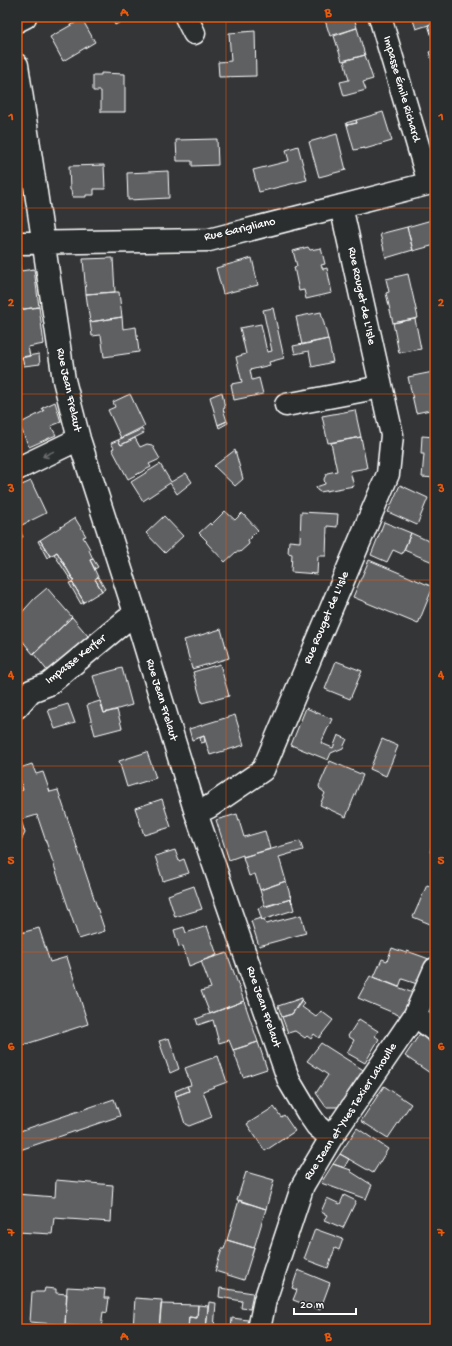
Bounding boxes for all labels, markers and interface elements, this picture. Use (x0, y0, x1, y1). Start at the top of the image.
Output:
text: A (119, 6, 129, 21)
text: B (324, 6, 333, 21)
street label: Impasse Émile Richard (379, 34, 423, 144)
text: 1 (7, 110, 14, 125)
text: 1 (437, 110, 444, 125)
street label: Rue Garigliano (203, 215, 277, 245)
street label: Rue Rouget de L'Isle (344, 246, 378, 347)
text: 2 (8, 296, 15, 311)
text: 2 (438, 296, 445, 311)
street label: Rue Jean Frelaut (52, 347, 84, 434)
one-way arrow (42, 451, 54, 458)
text: 3 (7, 482, 15, 497)
text: 3 (437, 482, 445, 497)
street label: Rue Rouget de L'Isle (301, 569, 353, 667)
street label: Impasse Kerfer (43, 631, 110, 688)
street label: Rue Jean Frelaut (142, 657, 180, 744)
text: 4 (7, 668, 15, 683)
text: 4 (437, 668, 445, 683)
text: 5 (8, 854, 15, 869)
text: 5 (438, 854, 445, 869)
street label: Rue Jean Frelaut (243, 964, 284, 1051)
text: 6 (8, 1040, 15, 1055)
street label: Rue Jean et Yves Texier Lahoulle (301, 1040, 401, 1183)
text: 6 (438, 1040, 445, 1055)
text: 7 (7, 1226, 16, 1241)
text: 7 (437, 1226, 446, 1241)
scale bar (294, 1290, 356, 1316)
text: 20 m (300, 1299, 325, 1313)
text: A (119, 1330, 129, 1345)
text: B (324, 1330, 333, 1345)

